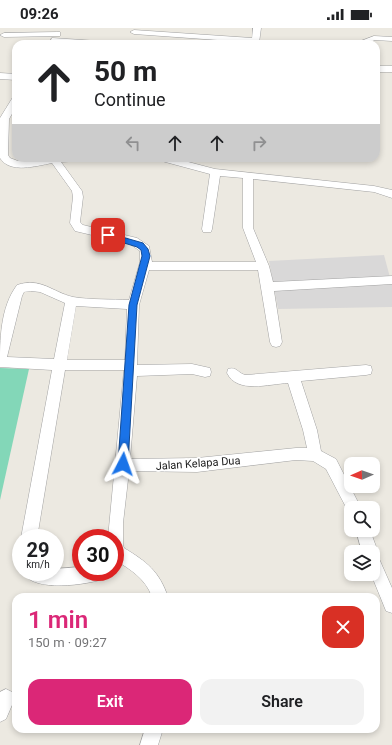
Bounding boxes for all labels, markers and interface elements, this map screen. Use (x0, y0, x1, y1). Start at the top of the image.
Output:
text: 09:26 (20, 5, 59, 23)
text: 50 m (94, 55, 157, 88)
icon: ahead (28, 56, 80, 108)
text: Continue (94, 89, 166, 110)
icon: left (122, 132, 144, 154)
icon: ahead (164, 132, 186, 154)
icon: ahead (206, 132, 228, 154)
icon: right (248, 132, 270, 154)
pin (91, 218, 125, 252)
icon: arrive (97, 224, 119, 246)
position arrow (102, 443, 144, 485)
street label: Jalan Kelapa Dua (155, 454, 241, 473)
north arrow (344, 457, 380, 493)
map controls (344, 457, 380, 581)
button: search (344, 501, 380, 537)
speed limit sign: 30 (72, 529, 124, 581)
text: 29 (27, 538, 49, 562)
button: layers (344, 545, 380, 581)
text: km/h (26, 559, 50, 570)
text: 1 min (28, 606, 88, 634)
button: close (322, 606, 364, 648)
text: 150 m · 09:27 (28, 635, 107, 650)
button: Exit (28, 679, 192, 725)
button: Share (200, 679, 364, 725)

